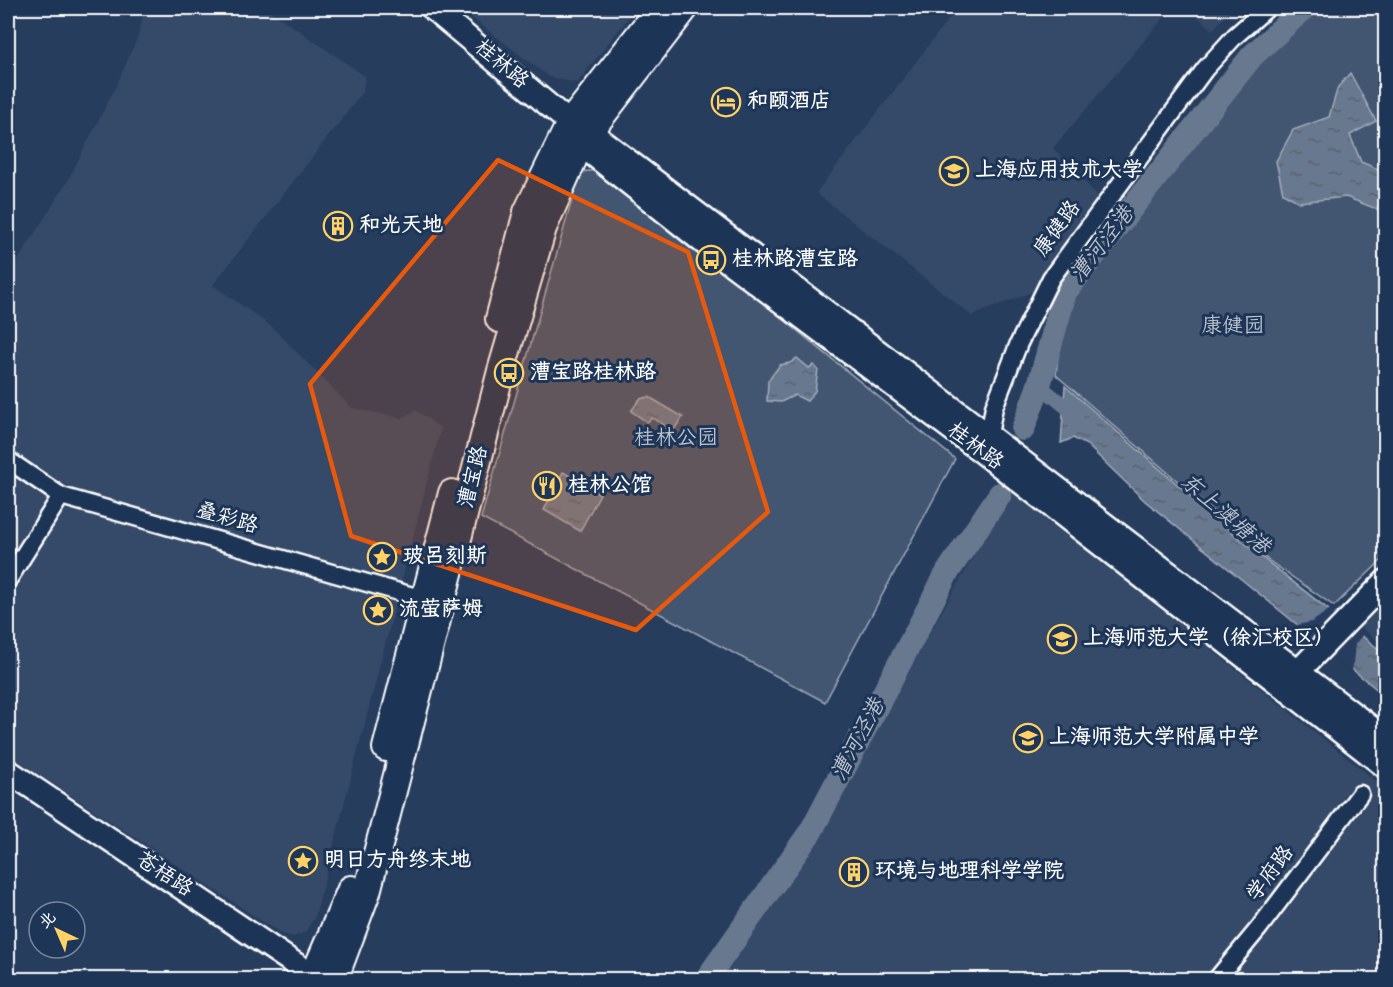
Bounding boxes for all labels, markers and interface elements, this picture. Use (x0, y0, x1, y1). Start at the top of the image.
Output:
street label: 桂林路 (467, 33, 535, 97)
hotel icon: 和颐酒店 (710, 86, 742, 118)
place label: 和颐酒店 (747, 87, 831, 117)
school or university icon: 上海应用技术大学 (938, 155, 970, 187)
place label: 上海应用技术大学 (975, 156, 1143, 186)
street label: 康健路 (1027, 195, 1089, 263)
water label: 漕河泾港 (1063, 199, 1144, 290)
building icon: 和光天地 (322, 210, 354, 242)
place label: 和光天地 (359, 211, 443, 241)
bus stop icon: 桂林路漕宝路 (695, 244, 727, 276)
place label: 桂林路漕宝路 (732, 245, 858, 275)
park label: 康健园 (1202, 312, 1265, 342)
bus stop icon: 漕宝路桂林路 (493, 357, 525, 389)
place label: 漕宝路桂林路 (530, 358, 656, 388)
street label: 桂林路 (941, 416, 1009, 478)
park label: 桂林公园 (634, 424, 718, 454)
street label: 漕宝路 (452, 443, 496, 511)
water label: 东上澳塘港 (1172, 467, 1278, 564)
restaurant icon: 桂林公馆 (531, 470, 563, 502)
place label: 桂林公馆 (568, 471, 652, 501)
street label: 叠彩路 (193, 496, 261, 542)
place icon: 玻吕刻斯 (366, 541, 398, 573)
place label: 玻吕刻斯 (403, 542, 487, 572)
place icon: 流萤萨姆 (362, 594, 394, 626)
place label: 流萤萨姆 (399, 595, 483, 625)
school or university icon: 上海师范大学（徐汇校区） (1046, 623, 1078, 655)
place label: 上海师范大学（徐汇校区） (1083, 624, 1335, 654)
water label: 漕河泾港 (824, 692, 895, 786)
school or university icon: 上海师范大学附属中学 (1012, 722, 1044, 754)
place label: 上海师范大学附属中学 (1049, 723, 1259, 753)
street label: 学府路 (1240, 840, 1302, 908)
street label: 苍梧路 (129, 845, 199, 905)
place icon: 明日方舟终末地 (287, 845, 319, 877)
place label: 明日方舟终末地 (324, 846, 471, 876)
building icon: 环境与地理科学学院 (838, 856, 870, 888)
place label: 环境与地理科学学院 (875, 857, 1064, 887)
north arrow (27, 900, 87, 960)
text: 北 (34, 906, 62, 935)

